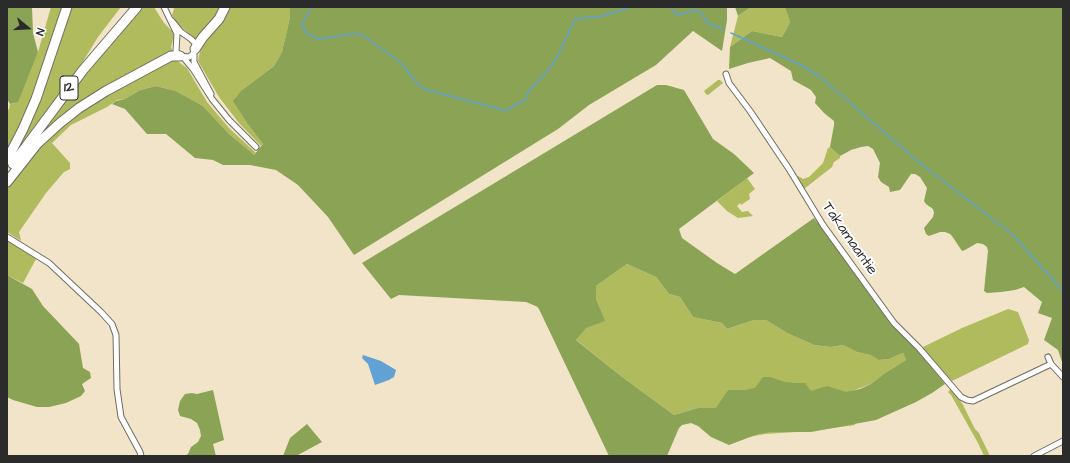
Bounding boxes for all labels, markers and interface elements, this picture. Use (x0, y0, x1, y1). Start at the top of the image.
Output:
north arrow (8, 8, 48, 48)
text: N (32, 26, 48, 37)
road number: 12 (60, 76, 78, 100)
street label: Takamaantie (817, 199, 881, 279)

